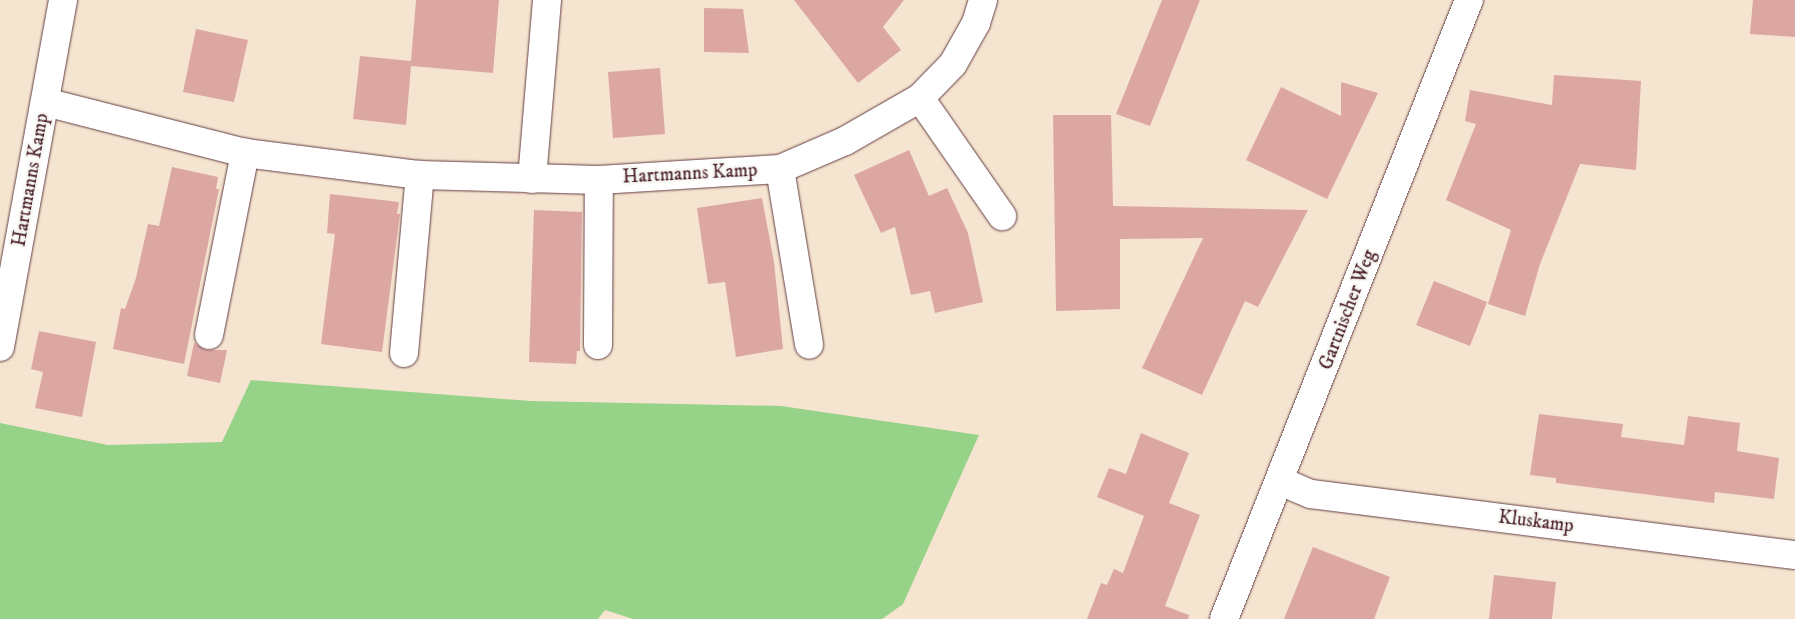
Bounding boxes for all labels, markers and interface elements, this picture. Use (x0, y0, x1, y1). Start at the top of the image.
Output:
street label: Hartmanns Kamp (8, 112, 54, 248)
street label: Hartmanns Kamp (622, 159, 758, 189)
street label: Gartnischer Weg (1315, 247, 1381, 373)
street label: Kluskamp (1497, 506, 1575, 538)

